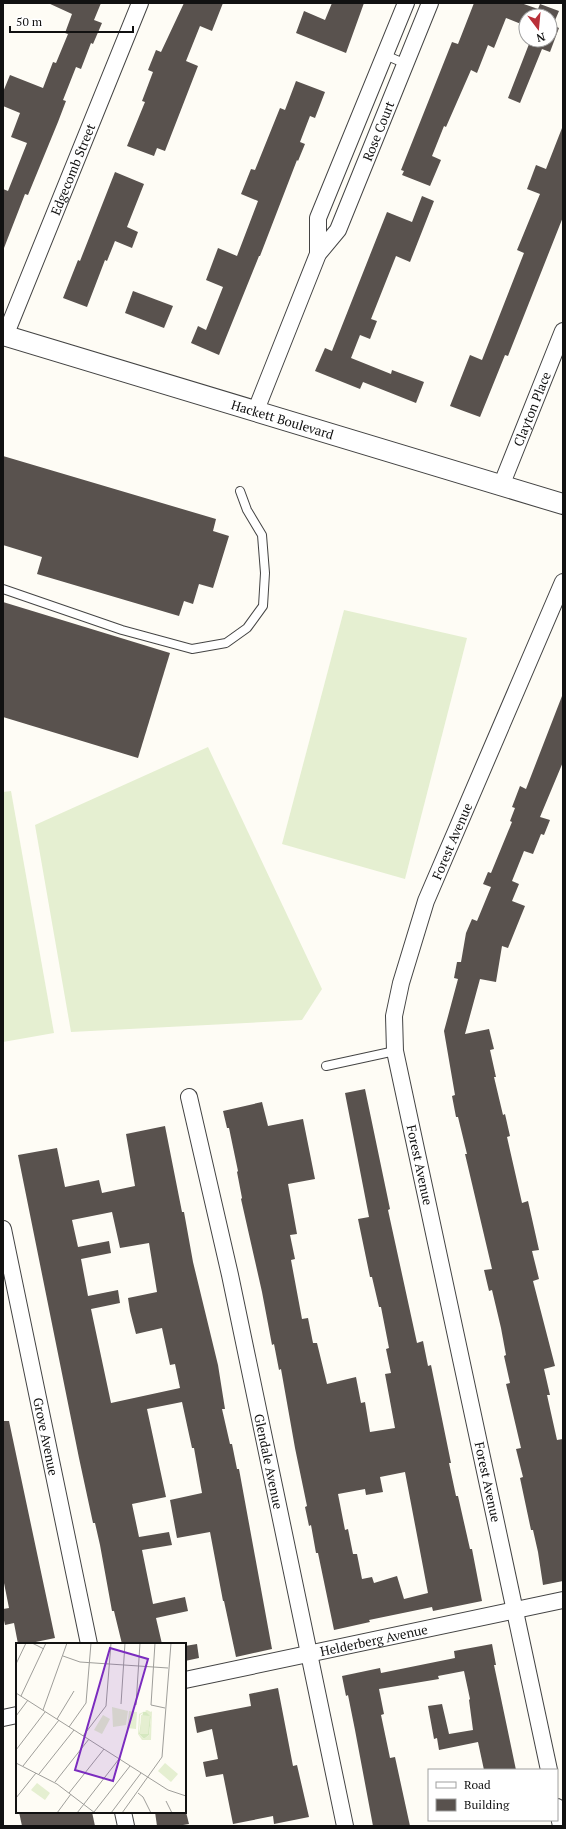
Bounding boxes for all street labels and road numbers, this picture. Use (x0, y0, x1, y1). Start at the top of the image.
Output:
street label: Rose Court (358, 98, 398, 164)
street label: Edgecomb Street (46, 120, 99, 218)
street label: Clayton Place (509, 369, 555, 449)
street label: Hackett Boulevard (229, 395, 336, 443)
street label: Forest Avenue (427, 800, 476, 882)
street label: Forest Avenue (403, 1123, 437, 1207)
street label: Grove Avenue (29, 1396, 63, 1477)
street label: Glendale Avenue (250, 1412, 288, 1511)
street label: Forest Avenue (471, 1440, 505, 1524)
street label: Helderberg Avenue (318, 1620, 429, 1660)

